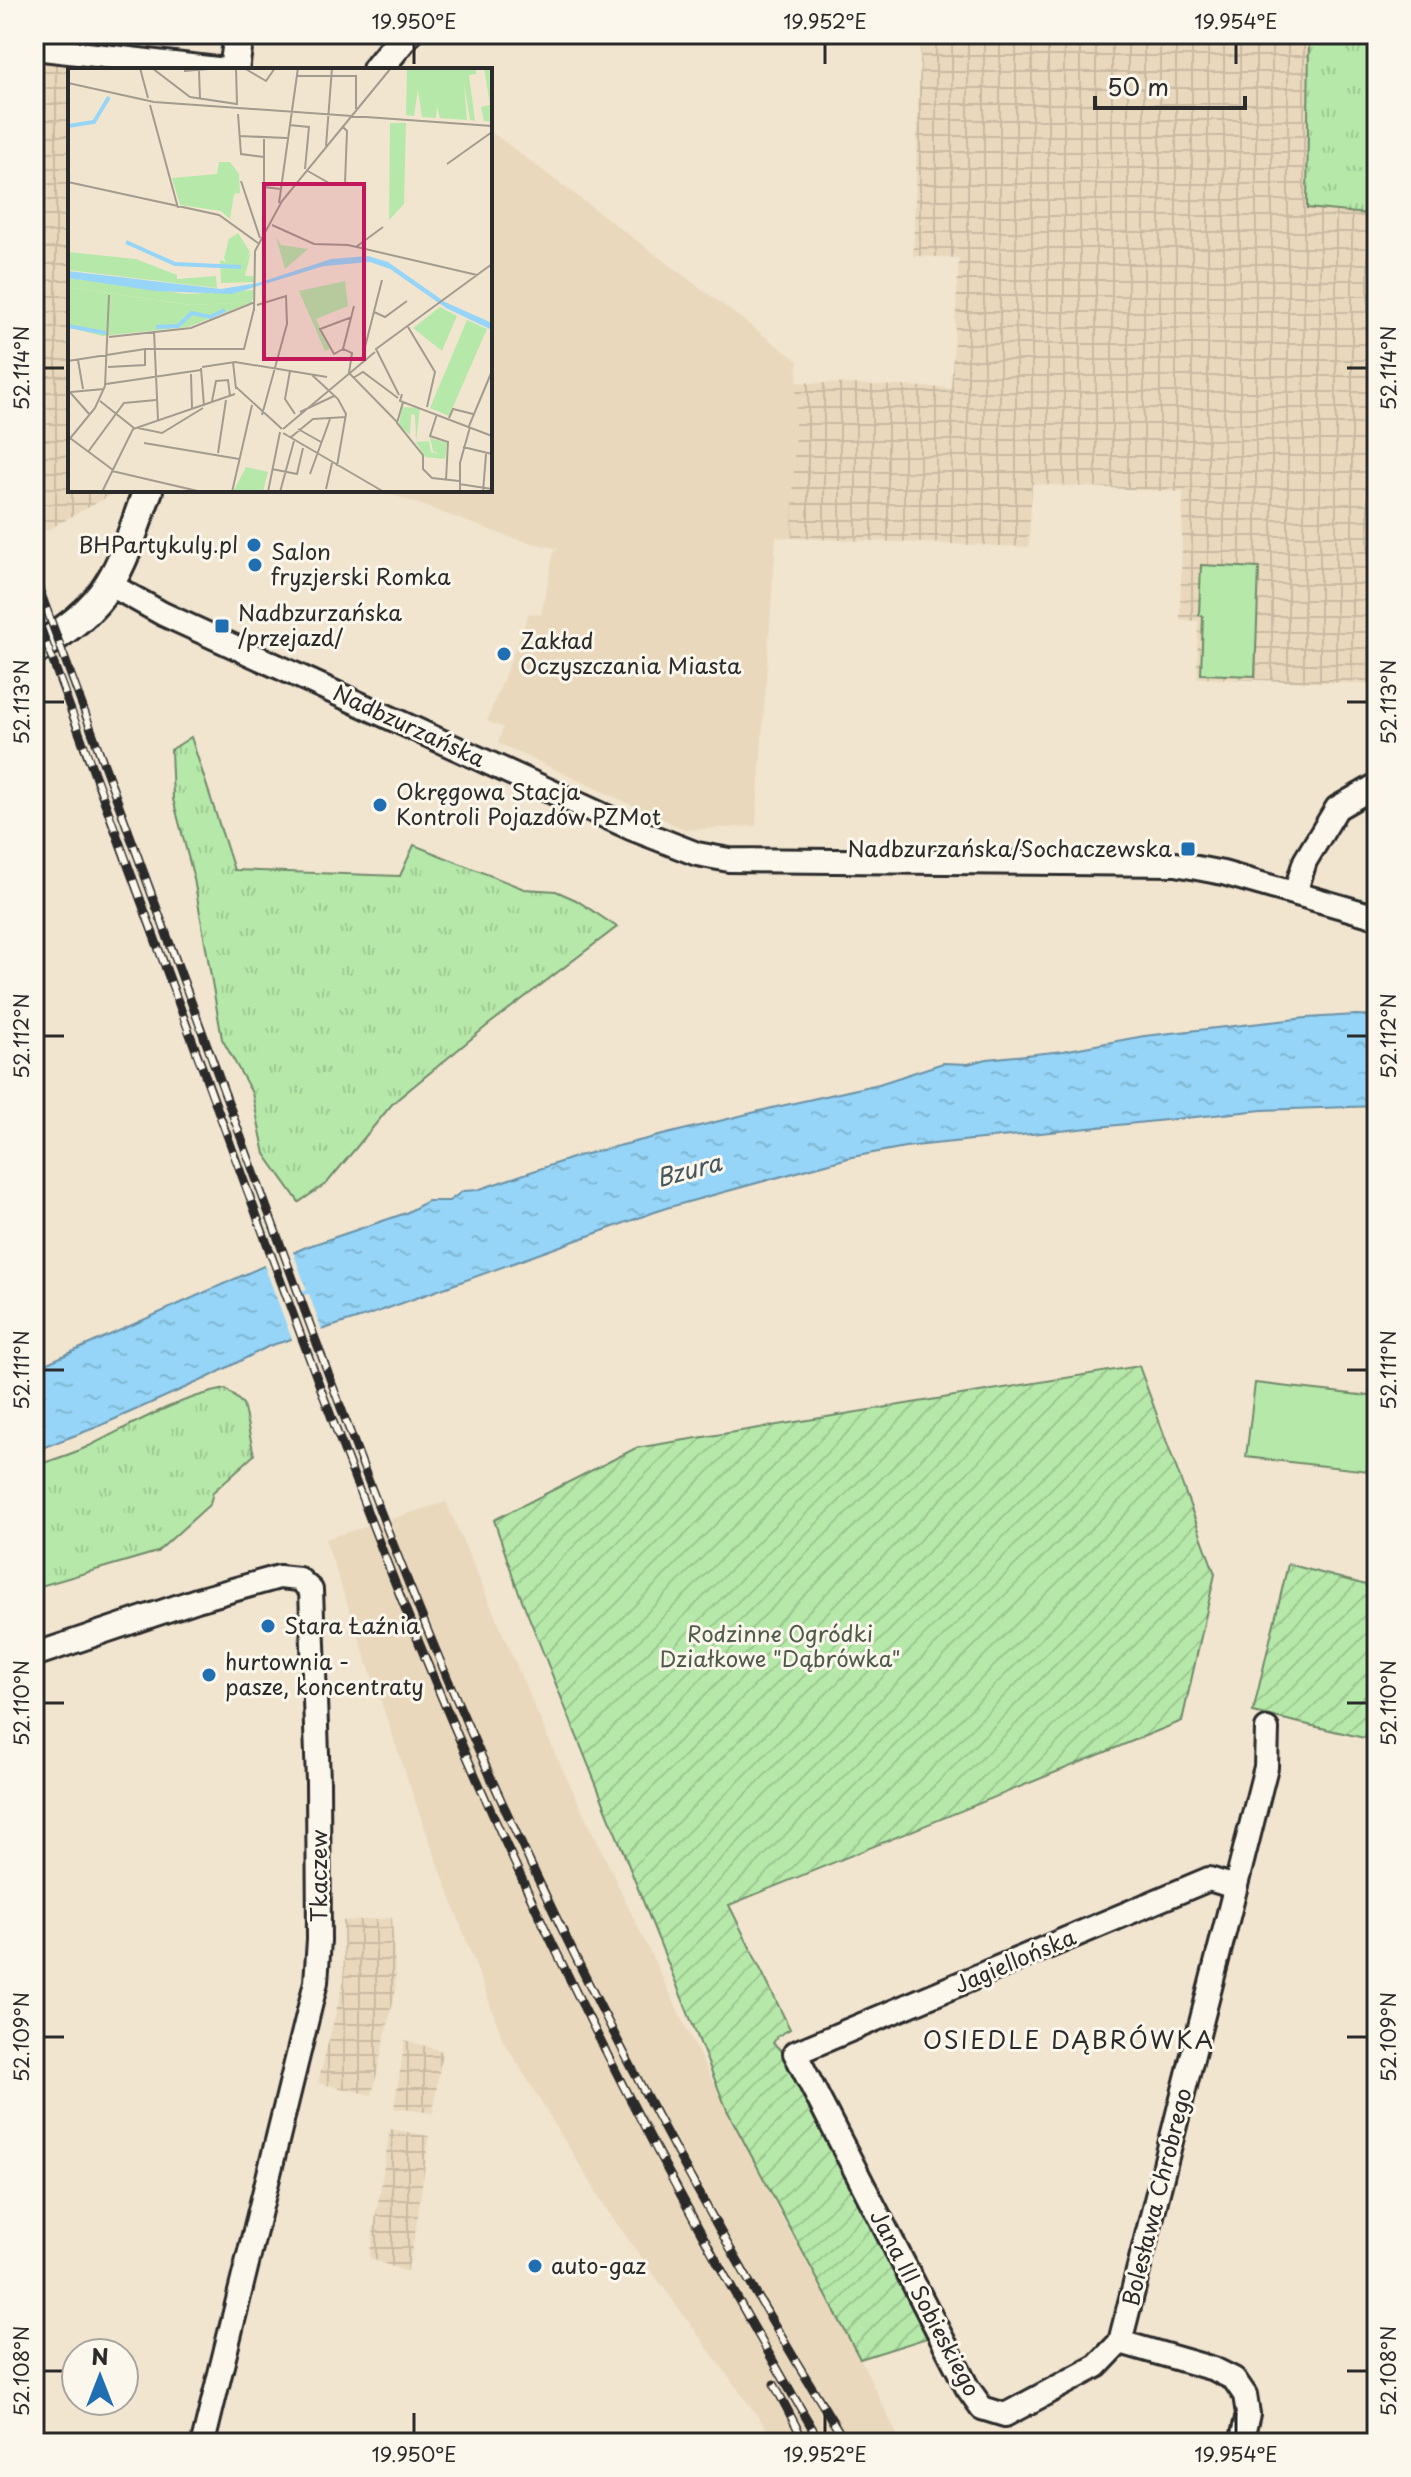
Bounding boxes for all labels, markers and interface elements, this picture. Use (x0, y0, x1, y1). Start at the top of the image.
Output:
text: 19.950°E (372, 6, 456, 36)
text: 19.952°E (783, 6, 867, 36)
text: 19.954°E (1194, 6, 1278, 36)
scale bar (1095, 60, 1245, 110)
inset map (68, 68, 492, 492)
text: 50 m (1107, 68, 1169, 104)
text: 52.114°N (6, 326, 36, 410)
text: 52.114°N (1373, 326, 1403, 410)
place label: BHPartykuly.pl (78, 527, 238, 560)
place label: Salon fryzjerski Romka (271, 534, 451, 592)
marker: BHPartykuly.pl (245, 536, 263, 554)
marker: Salon fryzjerski Romka (246, 556, 264, 574)
place label: Nadbzurzańska /przejazd/ (238, 595, 402, 653)
marker: Nadbzurzańska /przejazd/ (213, 617, 231, 635)
place label: Zakład Oczyszczania Miasta (520, 623, 742, 681)
marker: Zakład Oczyszczania Miasta (495, 645, 513, 663)
text: 52.113°N (6, 659, 36, 745)
text: 52.113°N (1373, 659, 1403, 745)
street label: Nadbzurzańska (328, 675, 491, 774)
place label: Okręgowa Stacja Kontroli Pojazdów PZMot (396, 774, 661, 832)
marker: Okręgowa Stacja Kontroli Pojazdów PZMot (371, 796, 389, 814)
place label: Nadbzurzańska/Sochaczewska (847, 831, 1172, 864)
marker: Nadbzurzańska/Sochaczewska (1179, 840, 1197, 858)
text: 52.112°N (6, 993, 36, 1079)
text: 52.112°N (1373, 993, 1403, 1079)
water label: Bzura (652, 1143, 726, 1195)
text: 52.111°N (6, 1330, 36, 1410)
text: 52.111°N (1373, 1330, 1403, 1410)
place label: Stara Łaźnia (284, 1608, 421, 1641)
park label: Rodzinne Ogródki Działkowe "Dąbrówka" (659, 1616, 901, 1674)
marker: Stara Łaźnia (259, 1617, 277, 1635)
place label: hurtownia - pasze, koncentraty (225, 1644, 424, 1702)
text: 52.110°N (6, 1660, 36, 1746)
text: 52.110°N (1373, 1660, 1403, 1746)
marker: hurtownia - pasze, koncentraty (200, 1666, 218, 1684)
street label: Tkaczew (301, 1830, 334, 1922)
street label: Jagiellońska (949, 1919, 1081, 2000)
text: 52.109°N (6, 1992, 36, 2082)
text: 52.109°N (1373, 1992, 1403, 2082)
district label: OSIEDLE DĄBRÓWKA (923, 2021, 1215, 2057)
street label: Bolesława Chrobrego (1112, 2084, 1199, 2309)
street label: Jana III Sobieskiego (863, 2203, 990, 2402)
place label: auto-gaz (551, 2248, 646, 2281)
marker: auto-gaz (526, 2257, 544, 2275)
text: 52.108°N (6, 2326, 36, 2416)
text: 52.108°N (1373, 2326, 1403, 2416)
north arrow (60, 2337, 140, 2417)
text: N (91, 2339, 109, 2372)
text: 19.950°E (372, 2439, 456, 2469)
text: 19.952°E (783, 2439, 867, 2469)
text: 19.954°E (1194, 2439, 1278, 2469)

